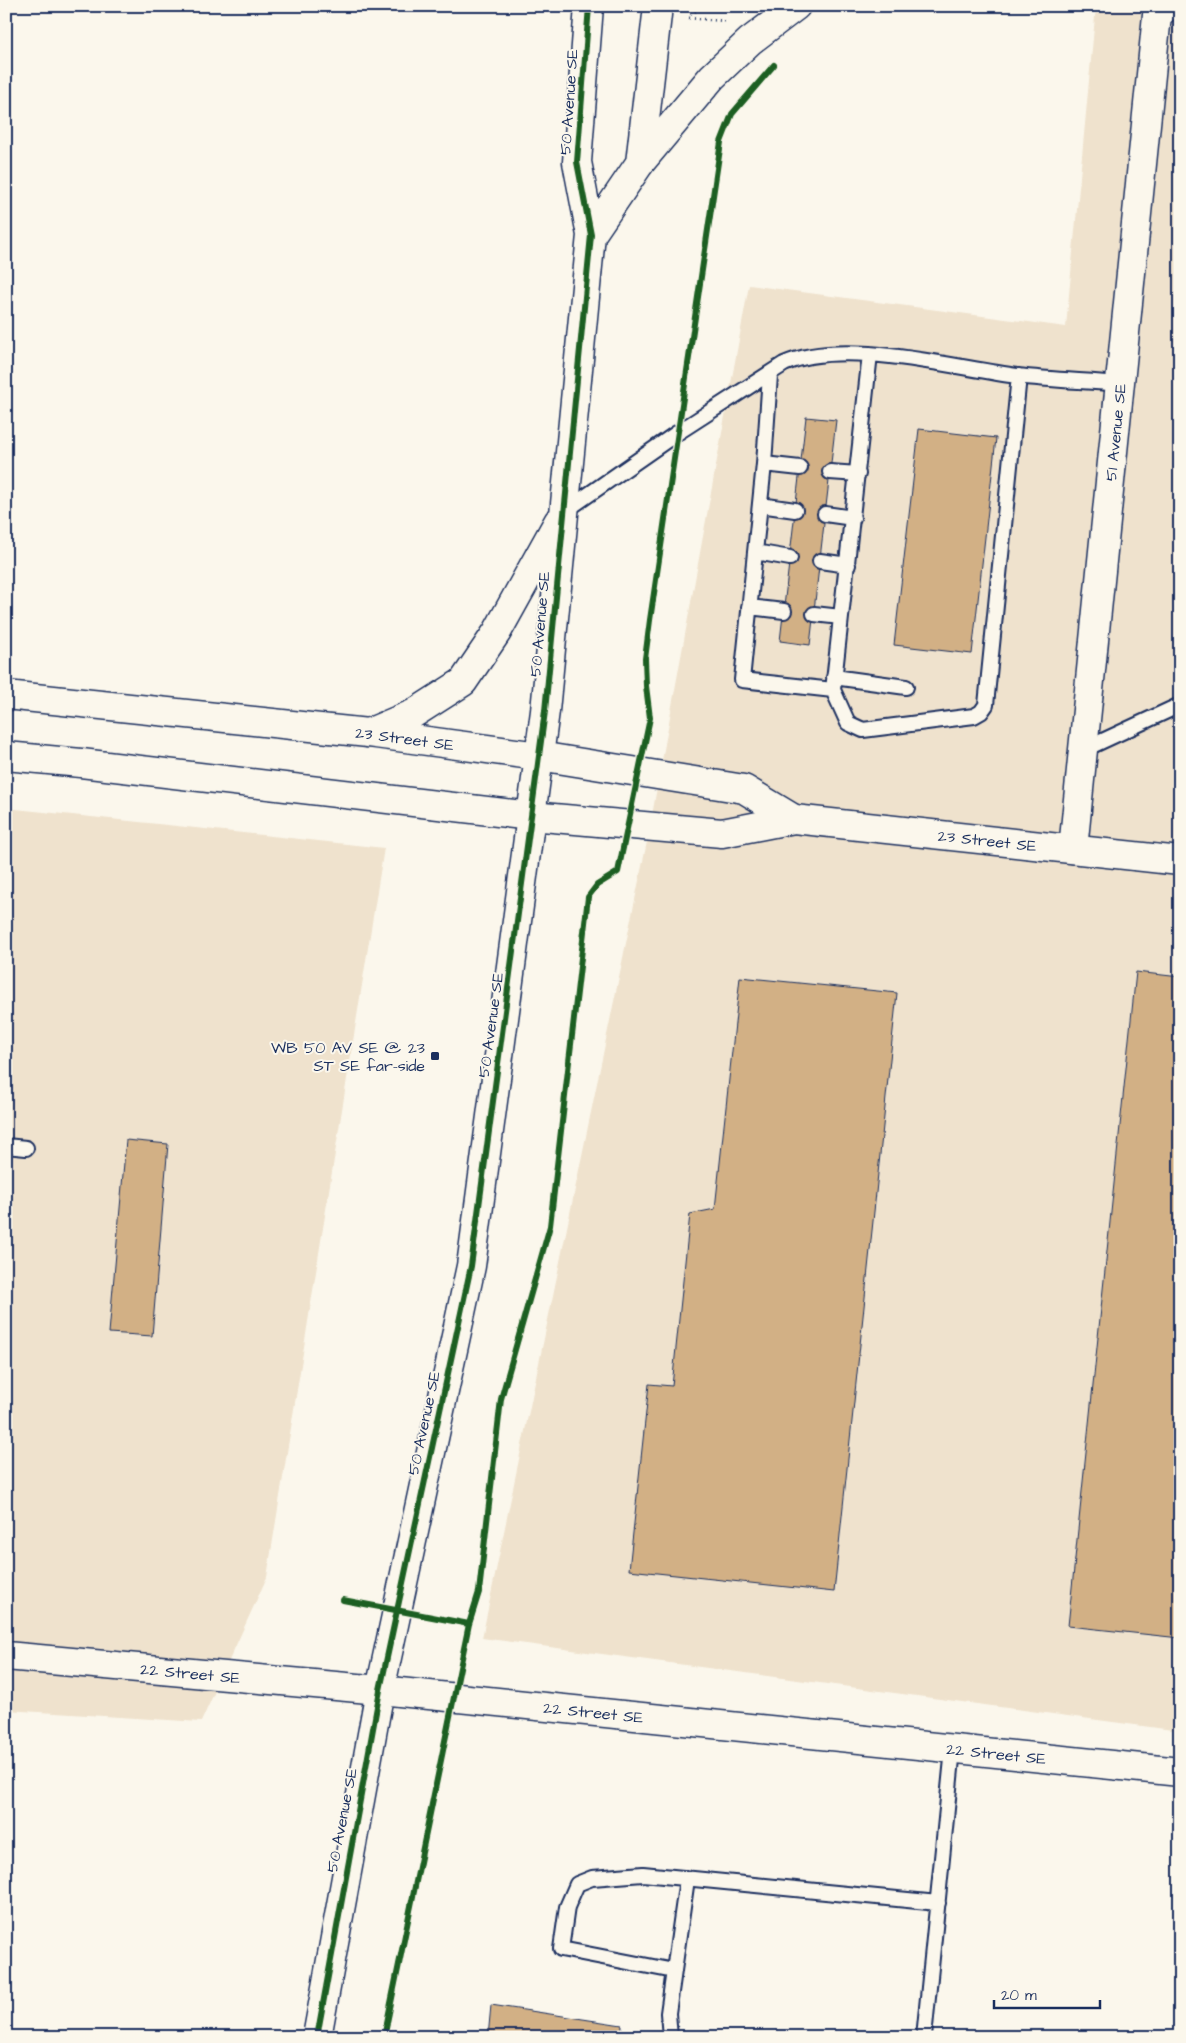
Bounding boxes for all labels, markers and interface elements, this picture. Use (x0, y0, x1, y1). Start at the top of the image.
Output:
street label: 50 Avenue SE (554, 48, 584, 156)
street label: 51 Avenue SE (1100, 382, 1132, 482)
street label: 50 Avenue SE (524, 570, 556, 678)
street label: 23 Street SE (354, 722, 456, 757)
street label: 23 Street SE (937, 825, 1038, 857)
street label: 50 Avenue SE (473, 971, 509, 1079)
place label: WB 50 AV SE @ 23 ST SE far-side (271, 1037, 425, 1077)
marker: WB 50 AV SE @ 23 ST SE far-side (429, 1050, 441, 1062)
street label: 50 Avenue SE (402, 1369, 446, 1477)
street label: 22 Street SE (139, 1658, 242, 1689)
street label: 22 Street SE (542, 1697, 645, 1729)
street label: 22 Street SE (945, 1738, 1048, 1770)
street label: 50 Avenue SE (321, 1766, 363, 1874)
scale bar (994, 1978, 1100, 2010)
text: 20 m (1001, 1985, 1037, 2006)

